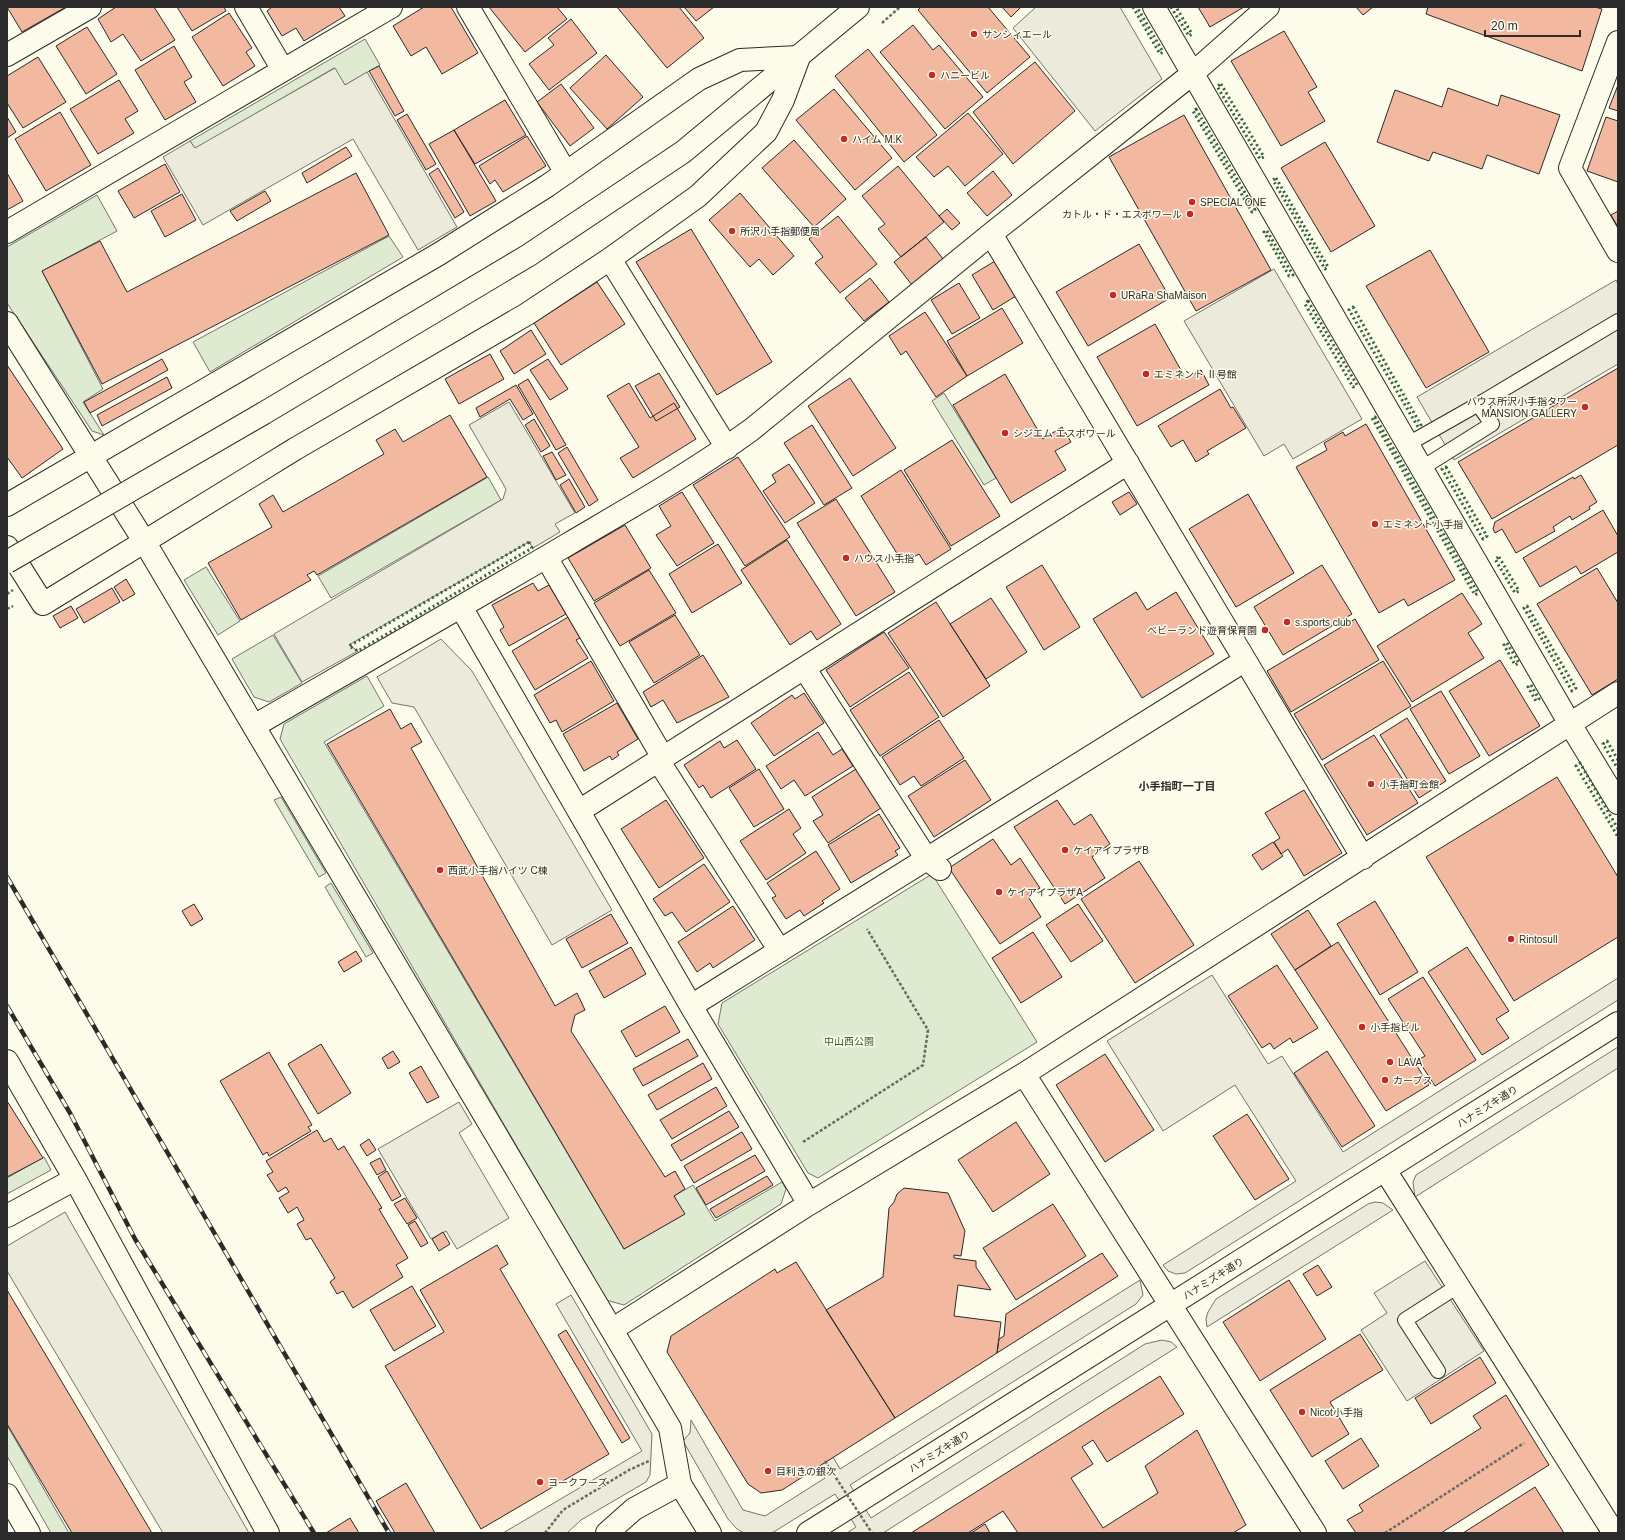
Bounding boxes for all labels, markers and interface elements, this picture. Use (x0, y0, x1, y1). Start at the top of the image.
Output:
scale bar (1485, 12, 1580, 38)
text: 20 m (1491, 19, 1518, 33)
marker: サンシィエール (969, 29, 979, 39)
place label: サンシィエール (982, 29, 1052, 40)
marker: ハニービル (927, 70, 937, 80)
place label: ハニービル (940, 70, 990, 81)
marker: ハイム M.K (839, 134, 849, 144)
place label: ハイム M.K (852, 134, 902, 145)
marker: SPECIAL ONE (1187, 197, 1197, 207)
place label: SPECIAL ONE (1200, 197, 1267, 208)
place label: カトル・ド・エスポワール (1062, 209, 1182, 220)
marker: カトル・ド・エスポワール (1185, 209, 1195, 219)
marker: 所沢小手指郵便局 (727, 226, 737, 236)
place label: 所沢小手指郵便局 (740, 226, 820, 237)
marker: URaRa ShaMaison (1108, 290, 1118, 300)
place label: URaRa ShaMaison (1121, 290, 1207, 301)
marker: エミネント Ⅱ号館 (1141, 369, 1151, 379)
place label: エミネント Ⅱ号館 (1154, 369, 1237, 380)
place label: バウス所沢小手指タワー MANSION GALLERY (1467, 396, 1577, 419)
marker: バウス所沢小手指タワー MANSION GALLERY (1580, 402, 1590, 412)
marker: シジエム エスポワール (1000, 428, 1010, 438)
place label: シジエム エスポワール (1013, 428, 1116, 439)
marker: エミネント小手指 (1370, 519, 1380, 529)
place label: エミネント小手指 (1383, 519, 1463, 530)
marker: ハウス小手指 (841, 553, 851, 563)
place label: ハウス小手指 (854, 553, 914, 564)
marker: s.sports club (1282, 617, 1292, 627)
place label: s.sports club (1295, 617, 1352, 628)
place label: ベビーランド遊育保育園 (1147, 625, 1257, 636)
marker: ベビーランド遊育保育園 (1260, 625, 1270, 635)
marker: 小手指町会館 (1366, 779, 1376, 789)
place label: 小手指町会館 (1379, 779, 1439, 790)
district label: 小手指町一丁目 (1139, 780, 1216, 792)
marker: ケイアイプラザB (1060, 845, 1070, 855)
place label: ケイアイプラザB (1073, 845, 1149, 856)
marker: 西武小手指ハイツ C棟 (435, 865, 445, 875)
place label: 西武小手指ハイツ C棟 (448, 865, 548, 876)
marker: ケイアイプラザA (994, 887, 1004, 897)
place label: ケイアイプラザA (1007, 887, 1083, 898)
marker: Rintosull (1506, 934, 1516, 944)
place label: Rintosull (1519, 934, 1557, 945)
marker: 小手指ビル (1357, 1022, 1367, 1032)
place label: 小手指ビル (1370, 1022, 1420, 1033)
park label: 中山西公園 (824, 1036, 874, 1047)
marker: LAVA (1385, 1057, 1395, 1067)
place label: LAVA (1398, 1057, 1422, 1068)
marker: カーブス (1380, 1075, 1390, 1085)
place label: カーブス (1393, 1075, 1432, 1086)
street label: ハナミズキ通り (1455, 1083, 1520, 1130)
street label: ハナミズキ通り (1181, 1255, 1246, 1302)
marker: Nicot小手指 (1297, 1407, 1307, 1417)
place label: Nicot小手指 (1310, 1407, 1363, 1418)
street label: ハナミズキ通り (907, 1428, 972, 1475)
marker: 目利きの銀次 (763, 1466, 773, 1476)
place label: 目利きの銀次 (776, 1466, 836, 1477)
marker: ヨークフーズ (535, 1477, 545, 1487)
place label: ヨークフーズ (548, 1477, 608, 1488)

